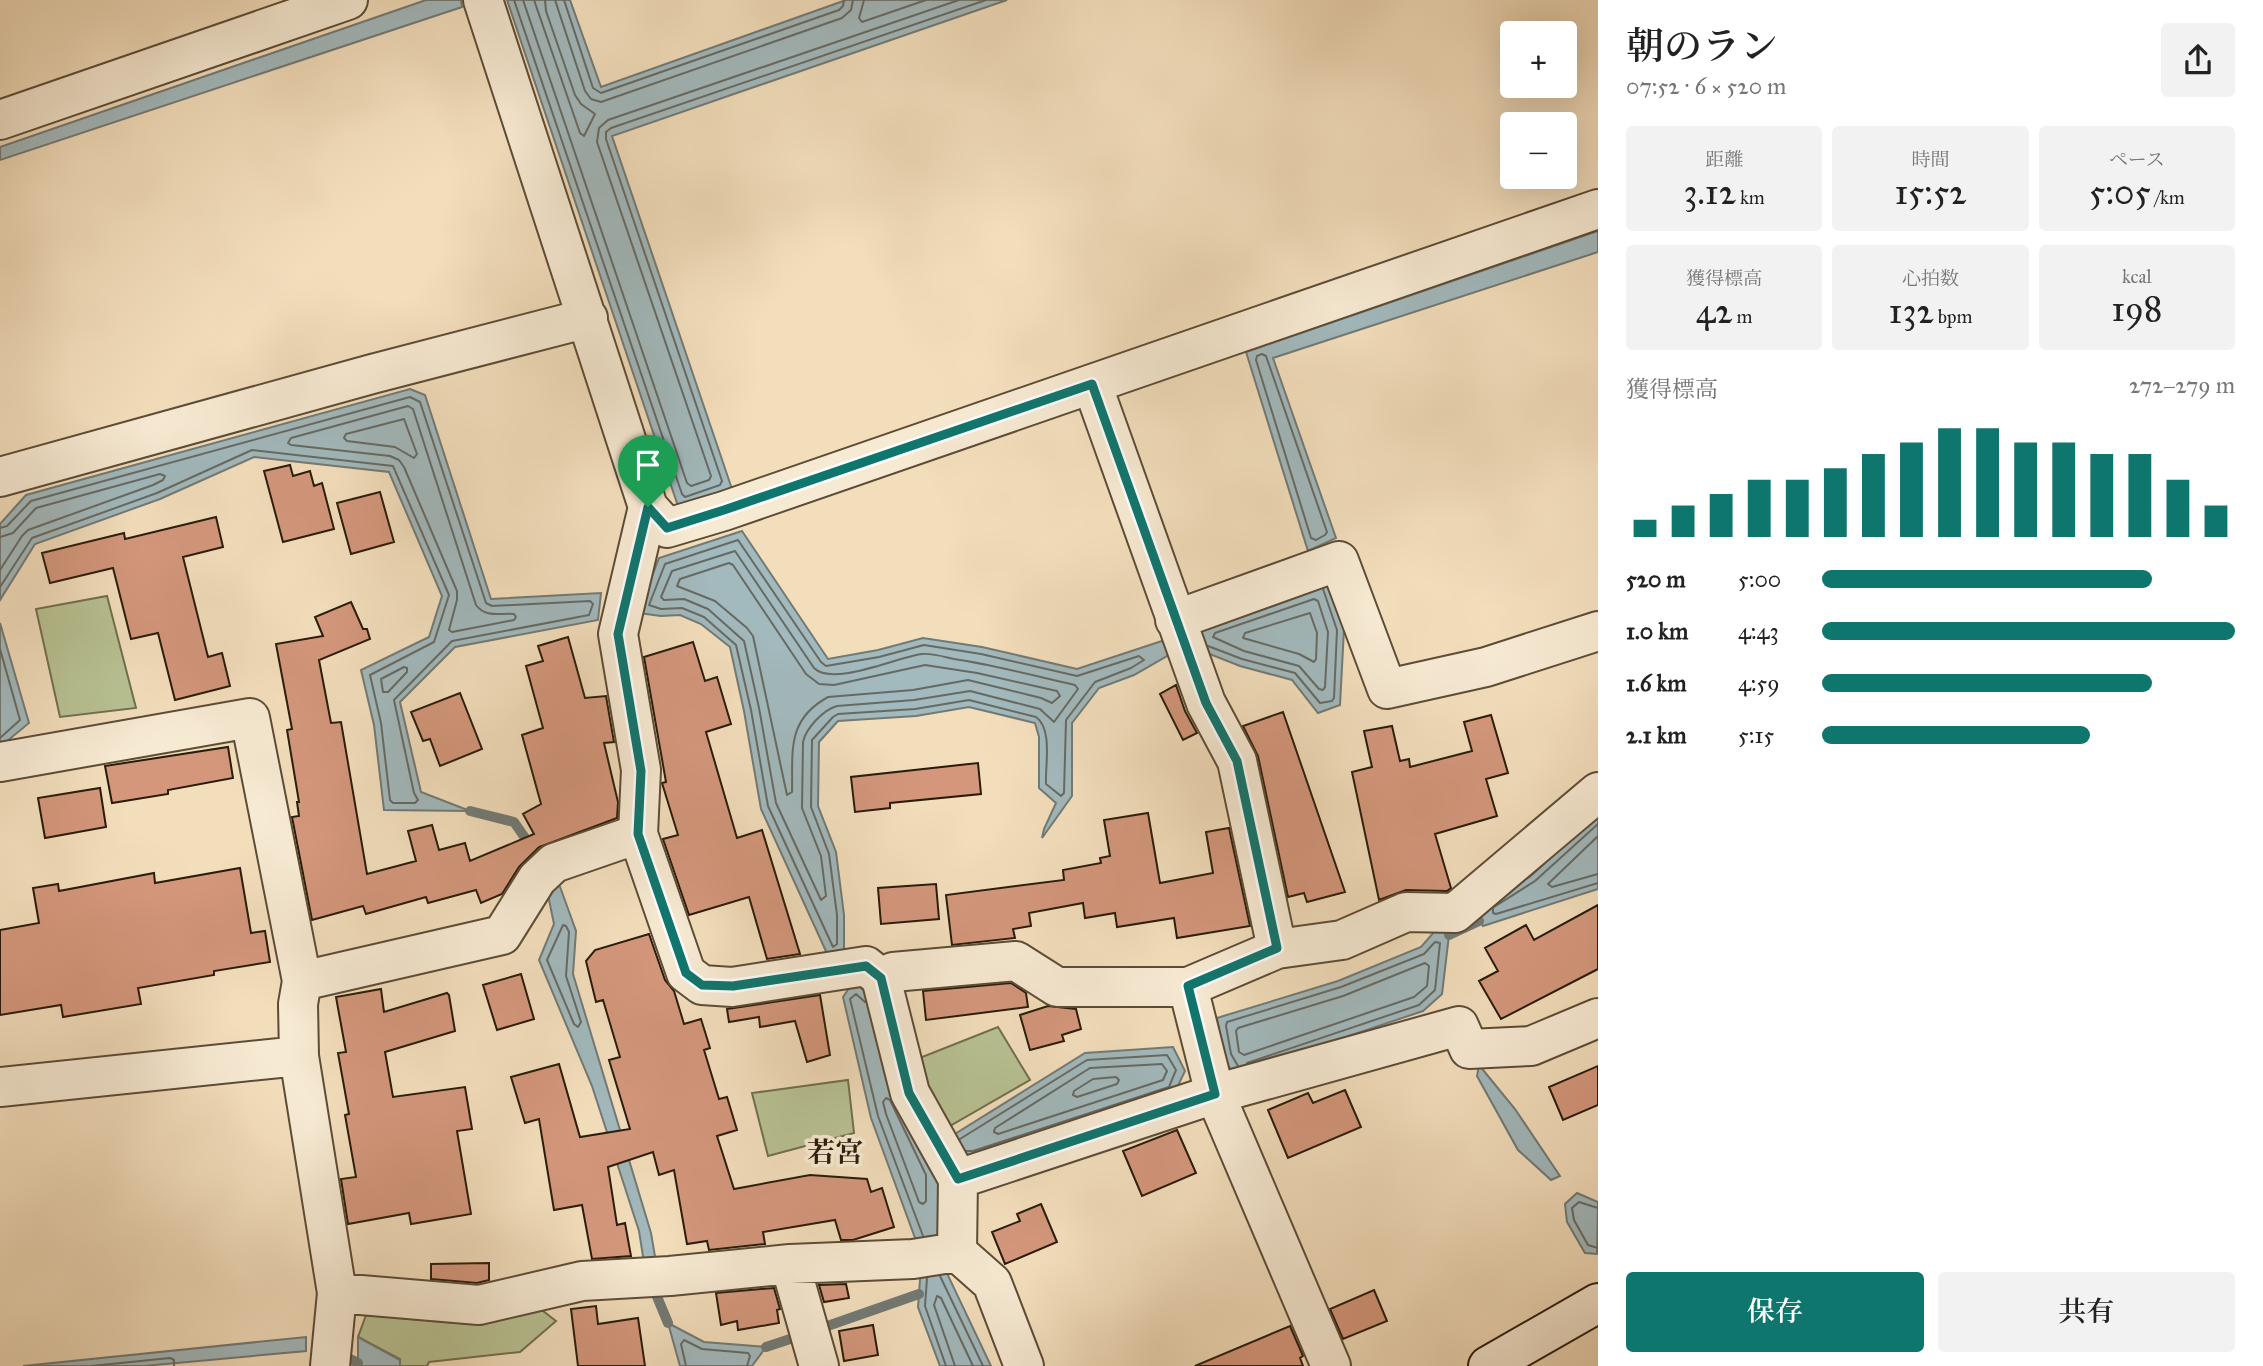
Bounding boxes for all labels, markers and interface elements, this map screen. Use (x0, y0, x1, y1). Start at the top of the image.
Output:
map controls (1500, 21, 1577, 189)
button: + (1500, 21, 1577, 98)
text: 朝のラン (1626, 23, 1778, 69)
button: share (2161, 23, 2235, 97)
text: 07:52 · 6 × 520 m (1626, 72, 1786, 100)
button: − (1500, 112, 1577, 189)
text: 距離 (1705, 148, 1743, 171)
text: 時間 (1911, 148, 1950, 171)
text: ペース (2109, 148, 2165, 171)
text: 3.12 (1684, 171, 1736, 214)
text: 15:52 (1894, 171, 1967, 214)
text: 5:05 (2089, 171, 2151, 214)
text: km (1736, 186, 1765, 209)
text: /km (2151, 186, 2185, 209)
text: kcal (2122, 265, 2152, 288)
text: 獲得標高 (1686, 267, 1762, 290)
text: 心拍数 (1902, 267, 1959, 290)
text: 198 (2111, 288, 2162, 331)
text: 42 (1696, 290, 1733, 333)
text: 132 (1889, 290, 1934, 333)
text: m (1733, 305, 1753, 328)
text: bpm (1934, 305, 1972, 328)
text: 272–279 m (2129, 371, 2235, 399)
text: 獲得標高 (1626, 375, 1718, 403)
pin (618, 435, 678, 507)
icon: arrive (629, 446, 667, 484)
text: 520 m (1626, 565, 1686, 593)
text: 5:00 (1738, 565, 1781, 593)
text: 1.0 km (1626, 617, 1688, 645)
text: 4:43 (1738, 617, 1779, 645)
text: 1.6 km (1626, 669, 1687, 697)
text: 4:59 (1738, 669, 1780, 697)
text: 2.1 km (1626, 721, 1687, 749)
text: 5:15 (1738, 721, 1774, 749)
district label: 若宮 (807, 1135, 863, 1170)
button: 保存 (1626, 1272, 1924, 1352)
button: 共有 (1938, 1272, 2235, 1352)

